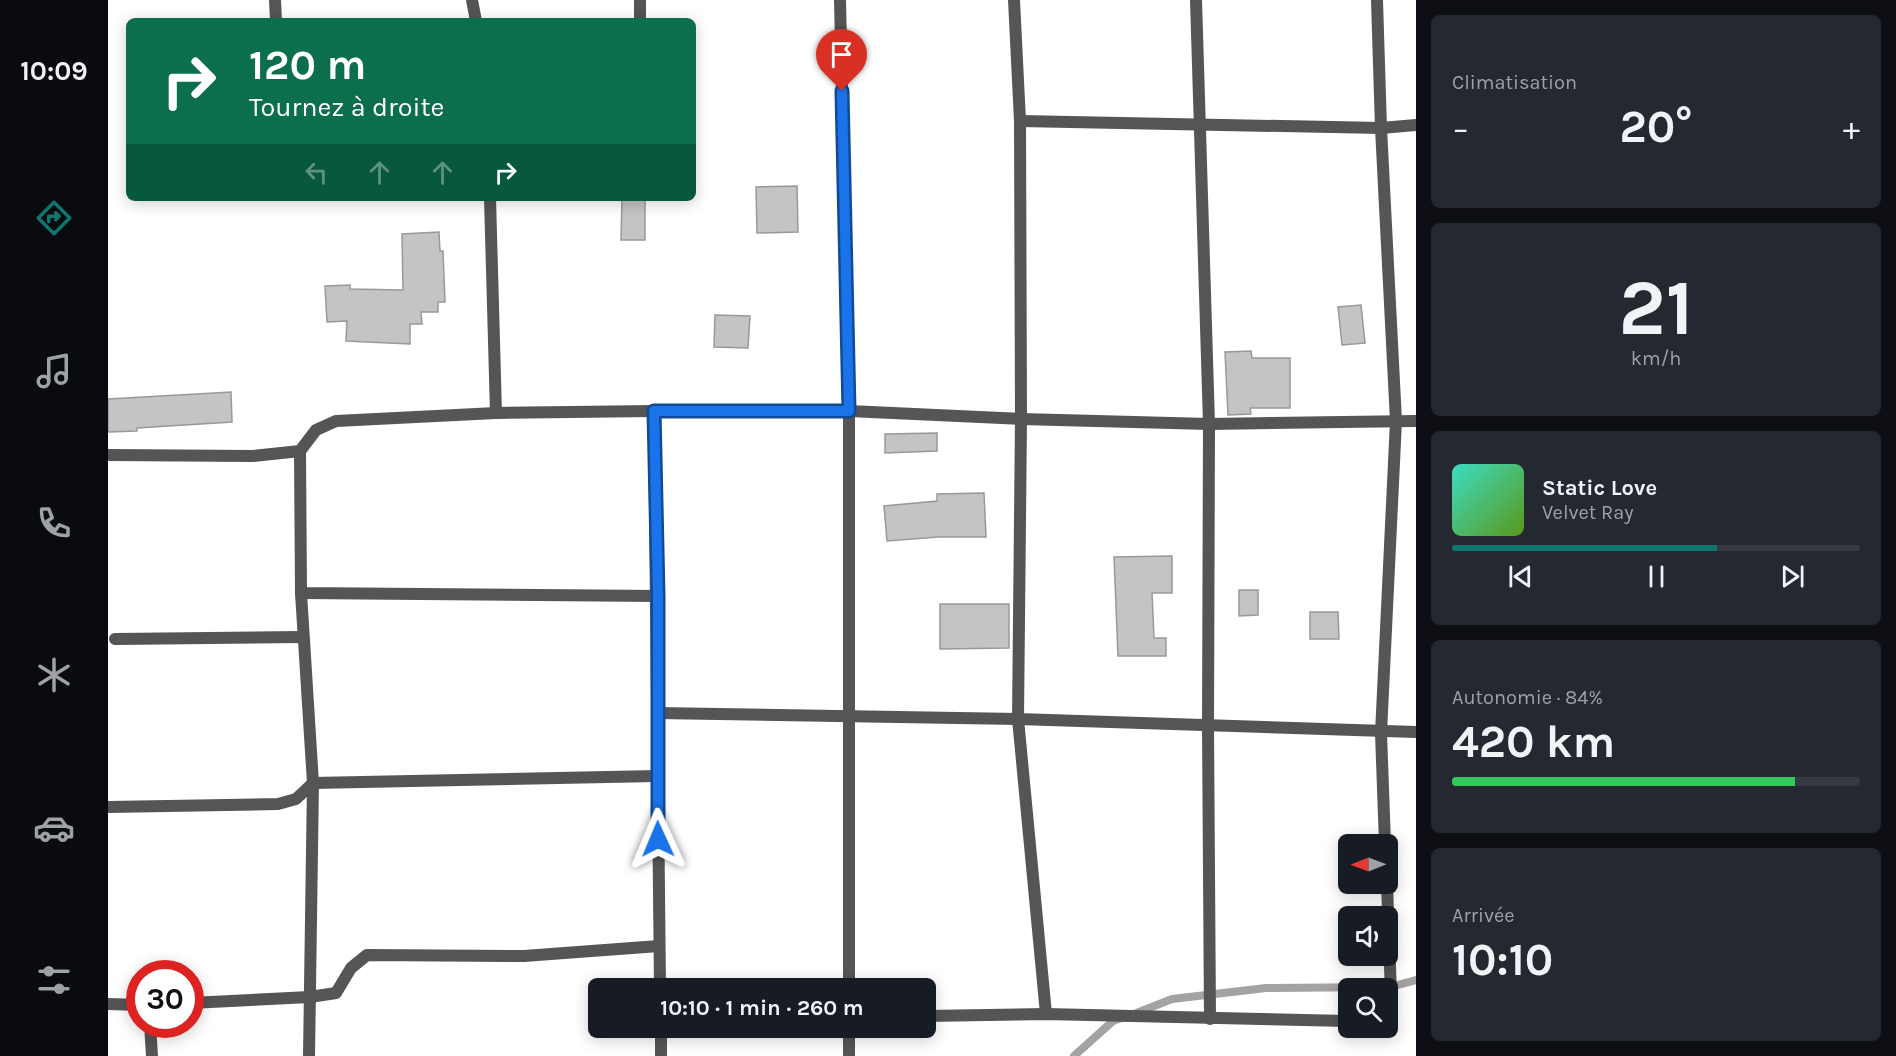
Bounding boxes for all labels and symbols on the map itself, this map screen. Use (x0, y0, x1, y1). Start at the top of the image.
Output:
pin (816, 29, 867, 91)
position arrow (626, 807, 690, 871)
north arrow (1338, 834, 1398, 894)
speed limit sign: 30 (126, 960, 204, 1038)

